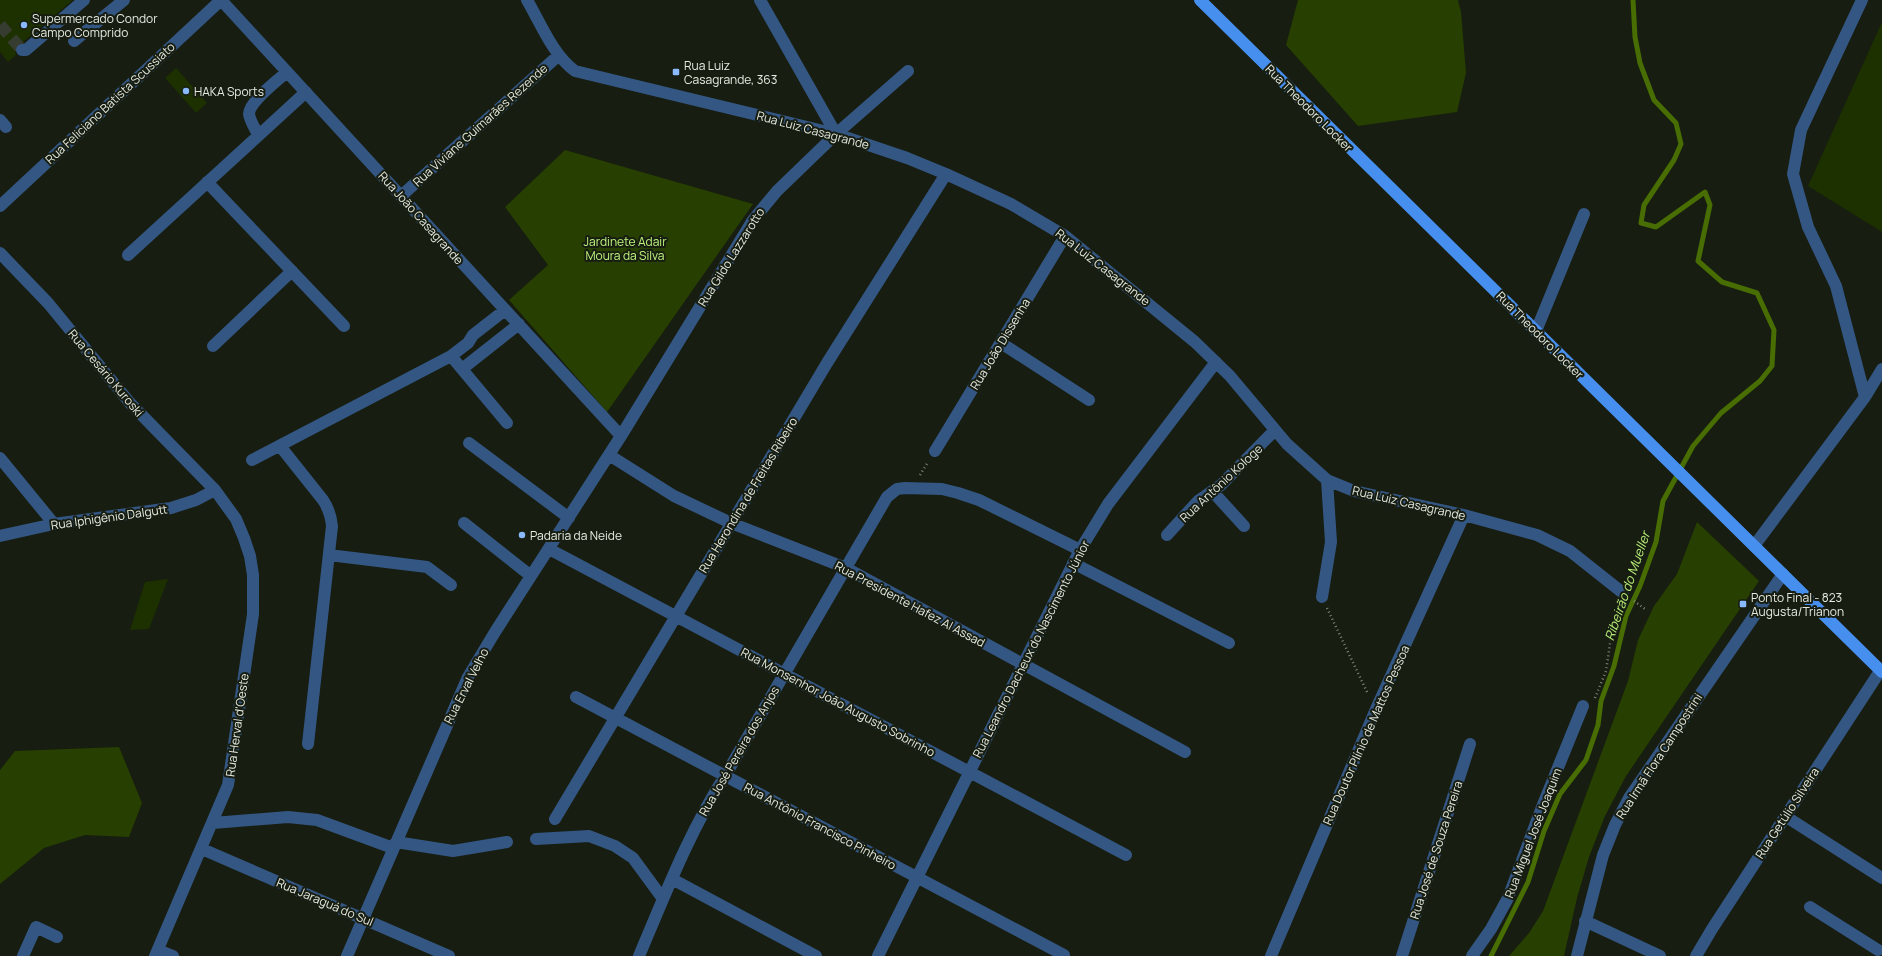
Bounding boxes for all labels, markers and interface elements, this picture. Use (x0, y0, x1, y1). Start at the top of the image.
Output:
place label: Supermercado Condor Campo Comprido (32, 10, 158, 41)
marker: Supermercado Condor Campo Comprido (19, 20, 29, 30)
street label: Rua Feliciano Batista Scussiato (42, 38, 178, 168)
place label: Rua Luiz Casagrande, 363 (684, 57, 777, 88)
street label: Rua Viviane Guimarães Rezende (409, 60, 551, 190)
street label: Rua Theodoro Locker (1262, 61, 1357, 156)
marker: Rua Luiz Casagrande, 363 (671, 67, 681, 77)
place label: HAKA Sports (194, 83, 264, 100)
marker: HAKA Sports (181, 86, 191, 96)
street label: Rua Luiz Casagrande (755, 107, 871, 153)
street label: Rua João Casagrande (375, 168, 467, 268)
street label: Rua Gildo Lazzarotto (694, 204, 768, 310)
street label: Rua Luiz Casagrande (1052, 225, 1154, 309)
park label: Jardinete Adair Moura da Silva (584, 233, 667, 264)
street label: Rua Theodoro Locker (1493, 288, 1588, 383)
street label: Rua João Dissenha (966, 295, 1034, 393)
street label: Rua Cesário Kuroski (64, 326, 148, 420)
street label: Rua Herondina de Freitas Ribeiro (695, 414, 801, 576)
street label: Rua Antônio Kologe (1176, 440, 1266, 526)
street label: Rua Luiz Casagrande (1351, 482, 1467, 524)
street label: Rua Iphigênio Dalgutt (50, 500, 169, 534)
place label: Padaria da Neide (530, 527, 622, 544)
water label: Ribeirão do Mueller (1600, 527, 1655, 643)
marker: Padaria da Neide (517, 530, 527, 540)
street label: Rua Leandro Dacheux do Nascimento Júnior (969, 537, 1094, 761)
street label: Rua Presidente Hafez Al Assad (832, 557, 988, 651)
place label: Ponto Final - 823 Augusta/Trianon (1751, 589, 1844, 620)
marker: Ponto Final - 823 Augusta/Trianon (1738, 599, 1748, 609)
street label: Rua Doutor Plínio de Mattos Pessoa (1319, 642, 1413, 828)
street label: Rua Monsenhor João Augusto Sobrinho (738, 643, 938, 761)
street label: Rua Erval Velho (440, 645, 492, 727)
street label: Rua Herval d'Oeste (221, 672, 253, 778)
street label: Rua José Pereira dos Anjos (695, 683, 783, 819)
street label: Rua Irmã Flora Campostrini (1612, 690, 1706, 822)
street label: Rua Getúlio Silveira (1751, 764, 1823, 862)
street label: Rua Miguel José Joaquim (1500, 766, 1566, 900)
street label: Rua Antônio Francisco Pinheiro (741, 778, 899, 874)
street label: Rua José de Souza Pereira (1406, 779, 1466, 921)
street label: Rua Jaraguá do Sul (274, 874, 376, 930)

